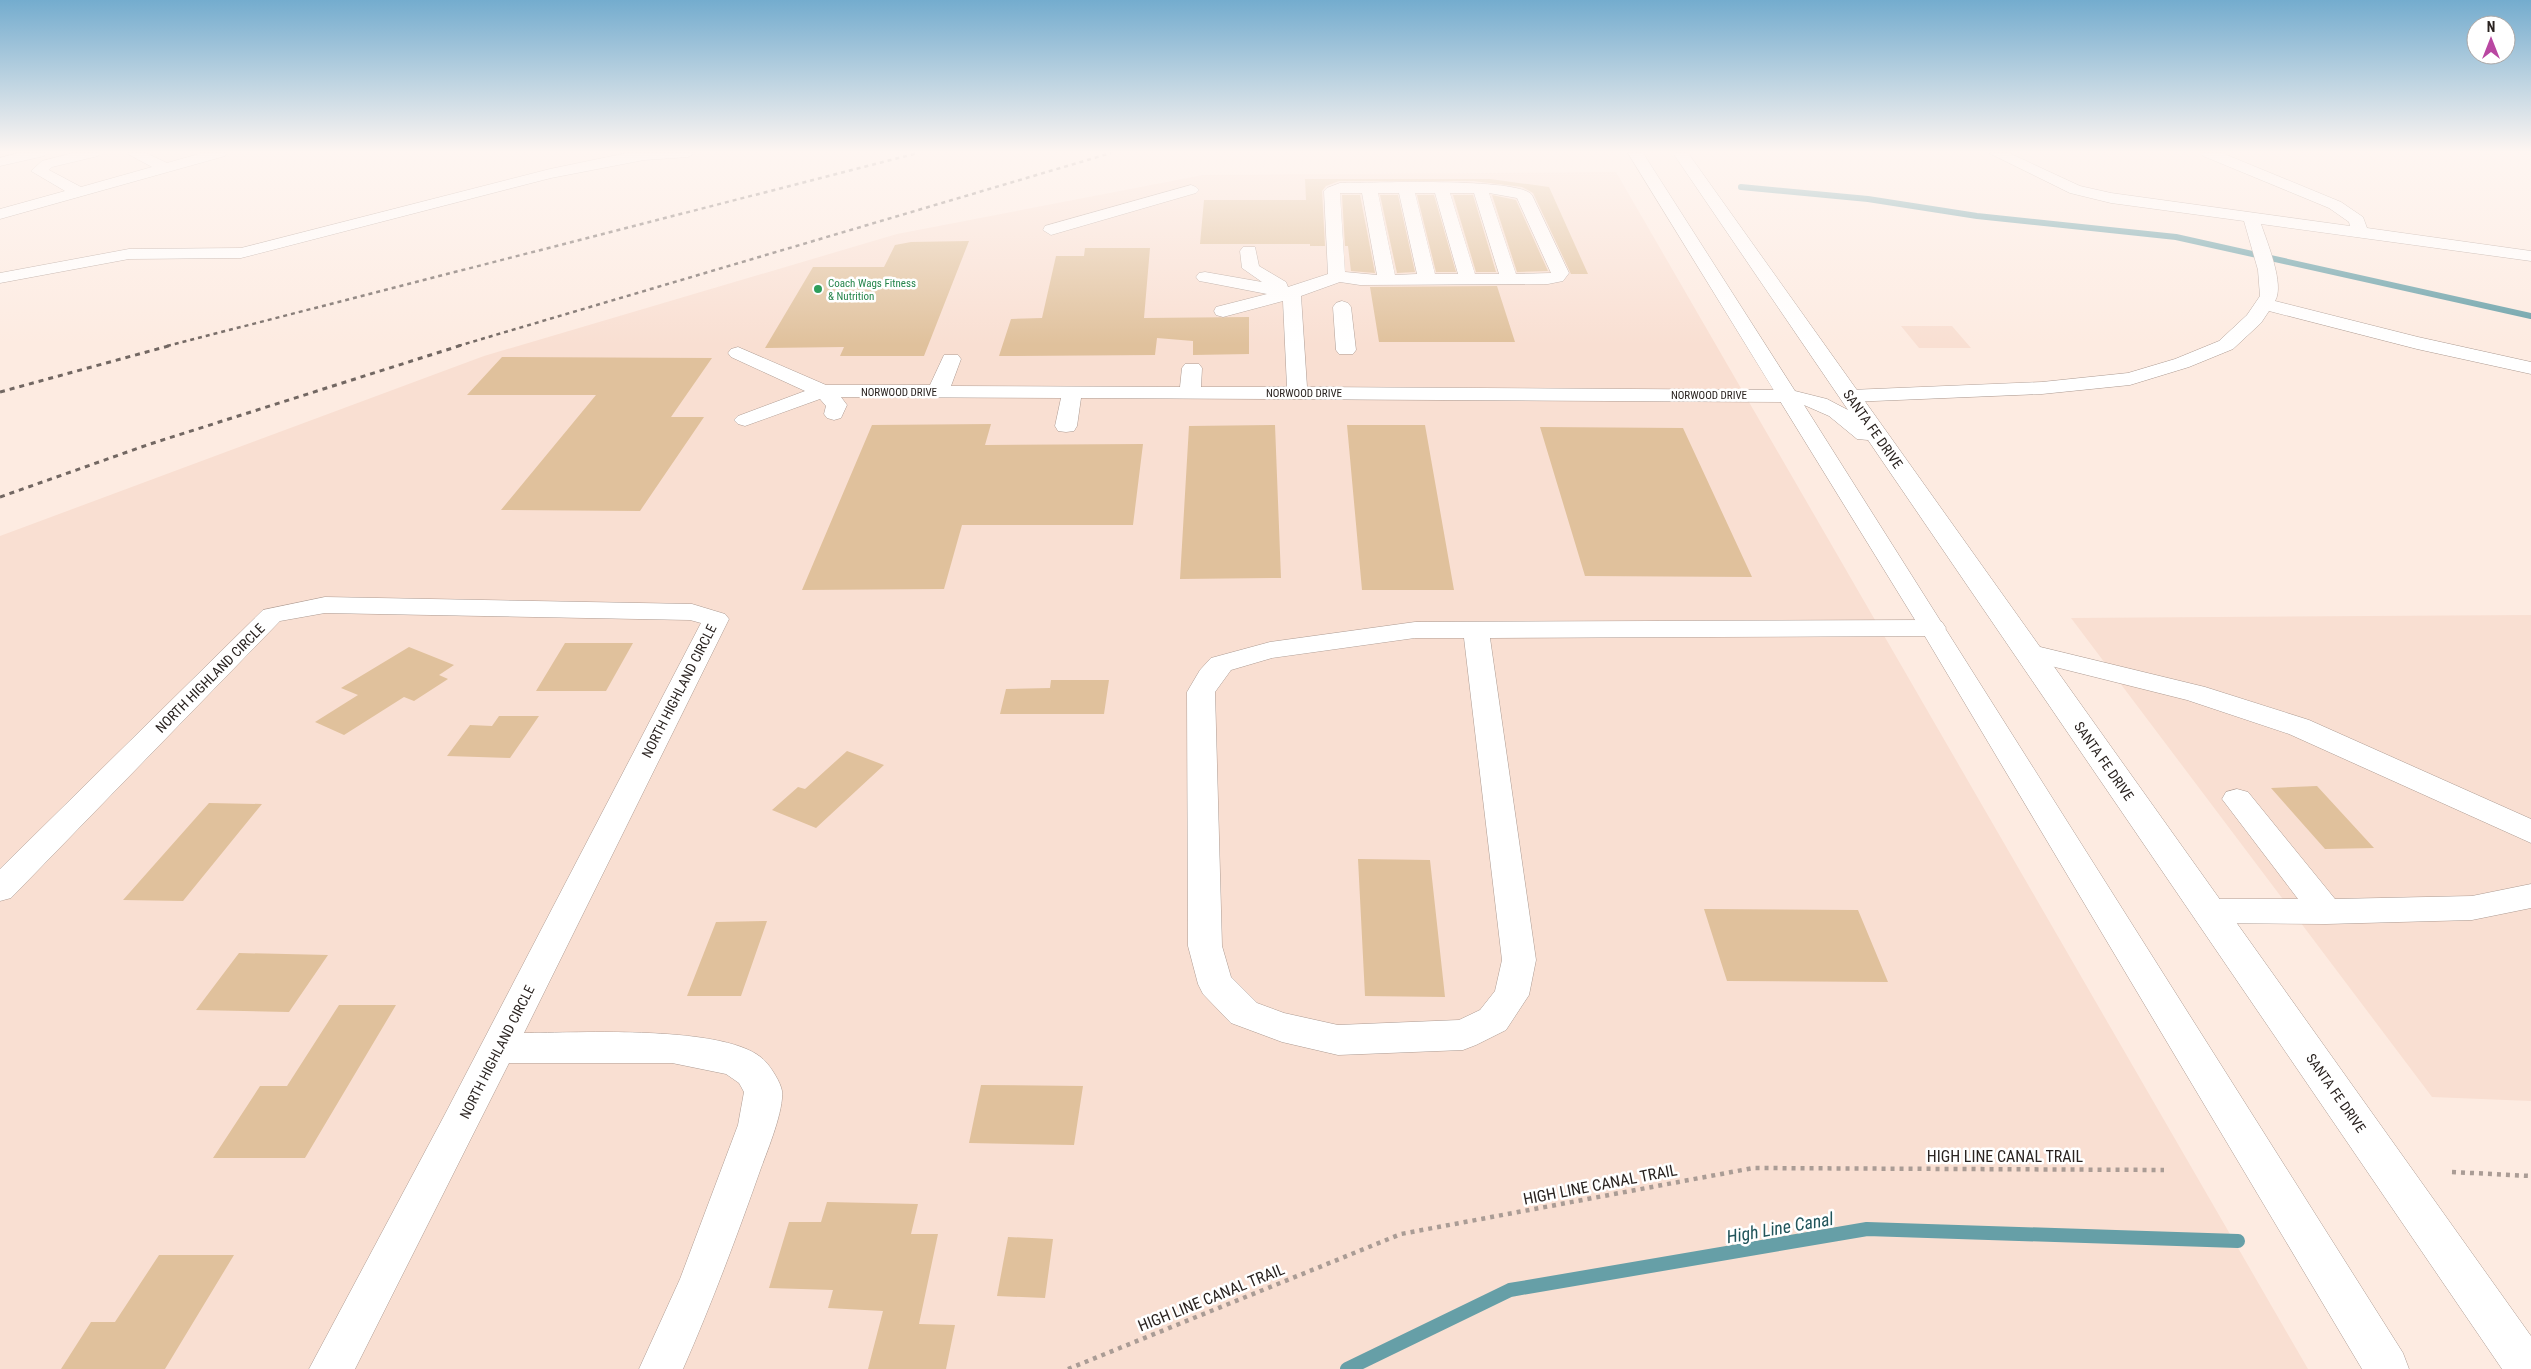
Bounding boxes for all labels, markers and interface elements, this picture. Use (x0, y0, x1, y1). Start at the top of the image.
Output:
north arrow (2466, 15, 2516, 65)
text: N (2487, 19, 2495, 35)
place label: Coach Wags Fitness & Nutrition (828, 277, 916, 303)
marker: Coach Wags Fitness & Nutrition (812, 283, 824, 295)
street label: NORWOOD DRIVE (861, 386, 938, 399)
street label: NORWOOD DRIVE (1266, 387, 1343, 400)
street label: SANTA FE DRIVE (1840, 387, 1906, 471)
street label: NORWOOD DRIVE (1671, 389, 1748, 402)
street label: NORTH HIGHLAND CIRCLE (152, 620, 268, 736)
street label: NORTH HIGHLAND CIRCLE (638, 622, 720, 760)
street label: SANTA FE DRIVE (2071, 719, 2137, 803)
street label: NORTH HIGHLAND CIRCLE (456, 983, 538, 1121)
street label: SANTA FE DRIVE (2303, 1051, 2369, 1135)
street label: HIGH LINE CANAL TRAIL (1927, 1147, 2084, 1166)
street label: HIGH LINE CANAL TRAIL (1522, 1160, 1679, 1209)
water label: High Line Canal (1725, 1208, 1836, 1247)
street label: HIGH LINE CANAL TRAIL (1135, 1259, 1288, 1336)

